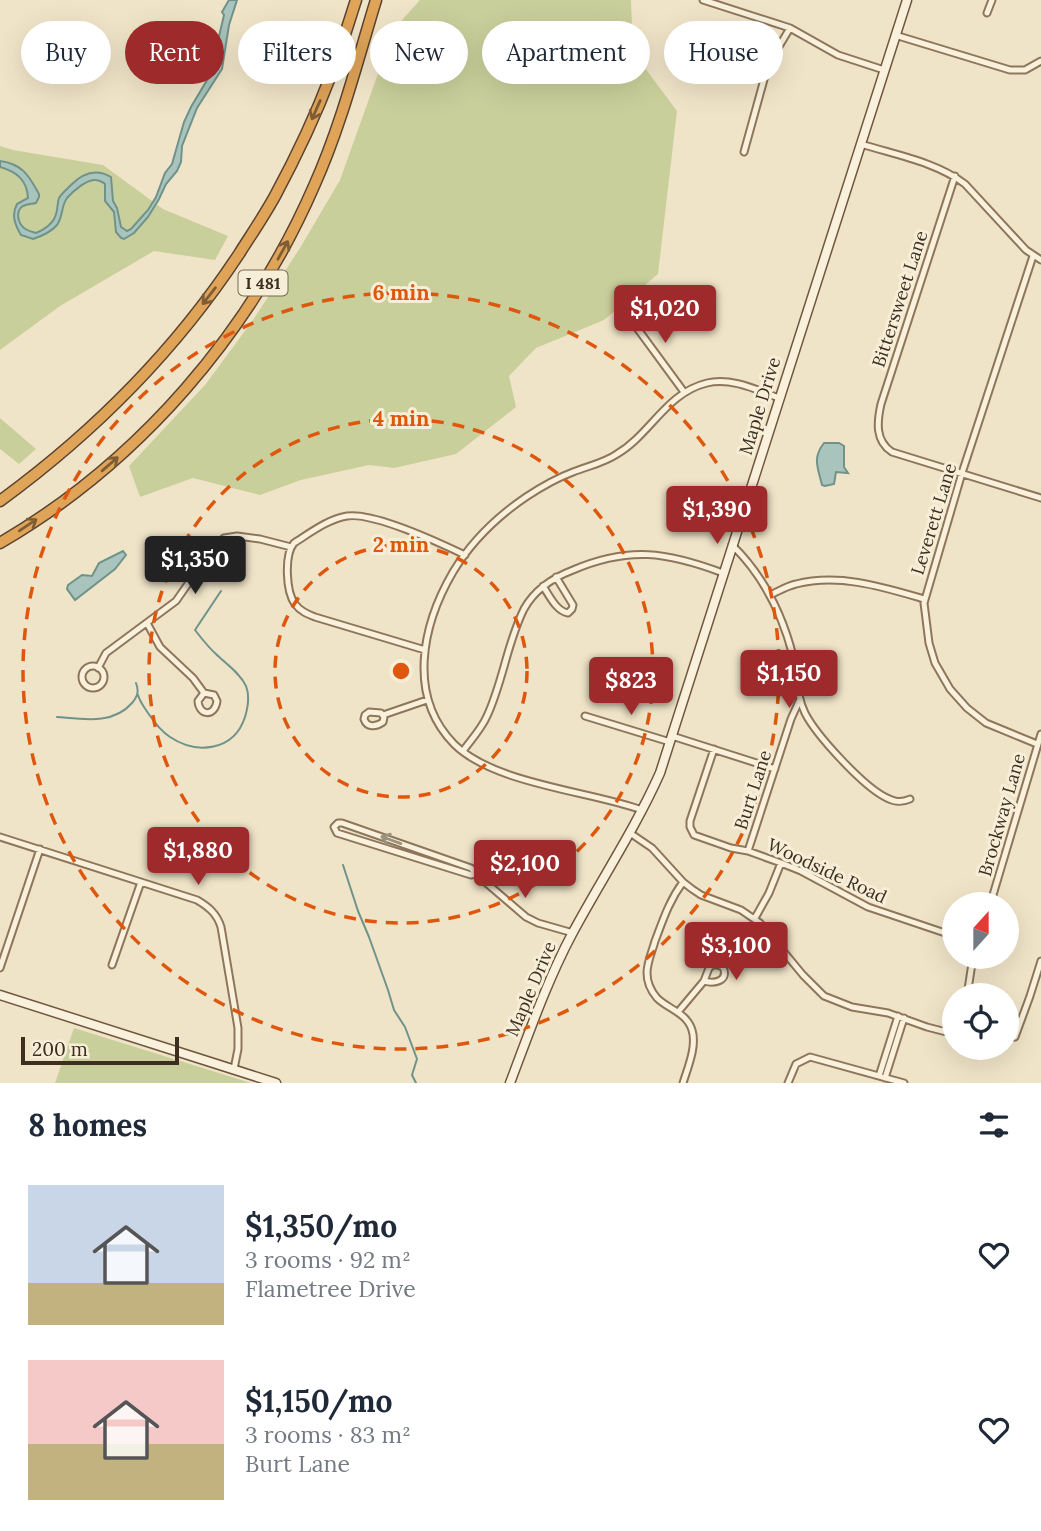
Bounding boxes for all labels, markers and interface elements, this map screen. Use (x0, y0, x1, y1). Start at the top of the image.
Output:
chip: Buy (21, 21, 111, 84)
chip: Rent (125, 21, 224, 84)
chip: Filters (238, 21, 356, 84)
chip: New (370, 21, 468, 84)
chip: Apartment (482, 21, 650, 84)
chip: House (664, 21, 783, 84)
one-way arrow (309, 99, 322, 120)
street label: Bittersweet Lane (867, 227, 933, 370)
one-way arrow (276, 240, 290, 261)
road number: I 481 (238, 270, 288, 296)
text: 6 min (372, 279, 430, 306)
one-way arrow (202, 286, 217, 305)
pin: $1,020 (608, 286, 722, 345)
text: $1,020 (630, 293, 700, 322)
street label: Maple Drive (734, 354, 785, 457)
text: 4 min (373, 405, 429, 432)
one-way arrow (100, 456, 118, 472)
street label: Leverett Lane (906, 460, 962, 578)
pin: $1,390 (660, 486, 774, 546)
text: $1,390 (682, 494, 752, 523)
one-way arrow (18, 518, 37, 532)
text: 2 min (373, 531, 429, 558)
pin: $1,350 (138, 536, 252, 596)
text: $1,350 (161, 544, 229, 573)
pin: $1,150 (732, 650, 846, 710)
pin: $823 (590, 658, 672, 717)
text: $1,150 (757, 658, 822, 687)
centre of rings (389, 659, 413, 683)
text: $823 (605, 665, 657, 694)
street label: Burt Lane (729, 747, 776, 832)
street label: Brockway Lane (973, 750, 1030, 879)
pin: $1,880 (141, 828, 255, 887)
one-way arrow (381, 833, 403, 846)
street label: Woodside Road (764, 833, 891, 908)
text: $1,880 (163, 835, 233, 864)
pin: $2,100 (468, 841, 582, 900)
text: $2,100 (490, 848, 560, 877)
north arrow (942, 892, 1018, 970)
map controls (942, 892, 1019, 1060)
pin: $3,100 (679, 922, 793, 982)
text: $3,100 (701, 930, 771, 959)
street label: Maple Drive (500, 938, 561, 1040)
button: locate (942, 983, 1019, 1060)
scale bar (21, 1034, 178, 1066)
text: 200 m (32, 1037, 88, 1061)
text: 8 homes (28, 1106, 147, 1144)
icon: filters (975, 1106, 1013, 1144)
text: $1,350/mo (245, 1207, 397, 1245)
icon: home (84, 1213, 168, 1297)
icon: heart (975, 1236, 1013, 1274)
text: 3 rooms · 92 m² (245, 1245, 411, 1274)
text: Flametree Drive (245, 1274, 416, 1303)
text: $1,150/mo (245, 1382, 393, 1420)
icon: home (84, 1388, 168, 1472)
icon: heart (975, 1411, 1013, 1449)
text: 3 rooms · 83 m² (245, 1420, 411, 1449)
text: Burt Lane (245, 1449, 350, 1478)

